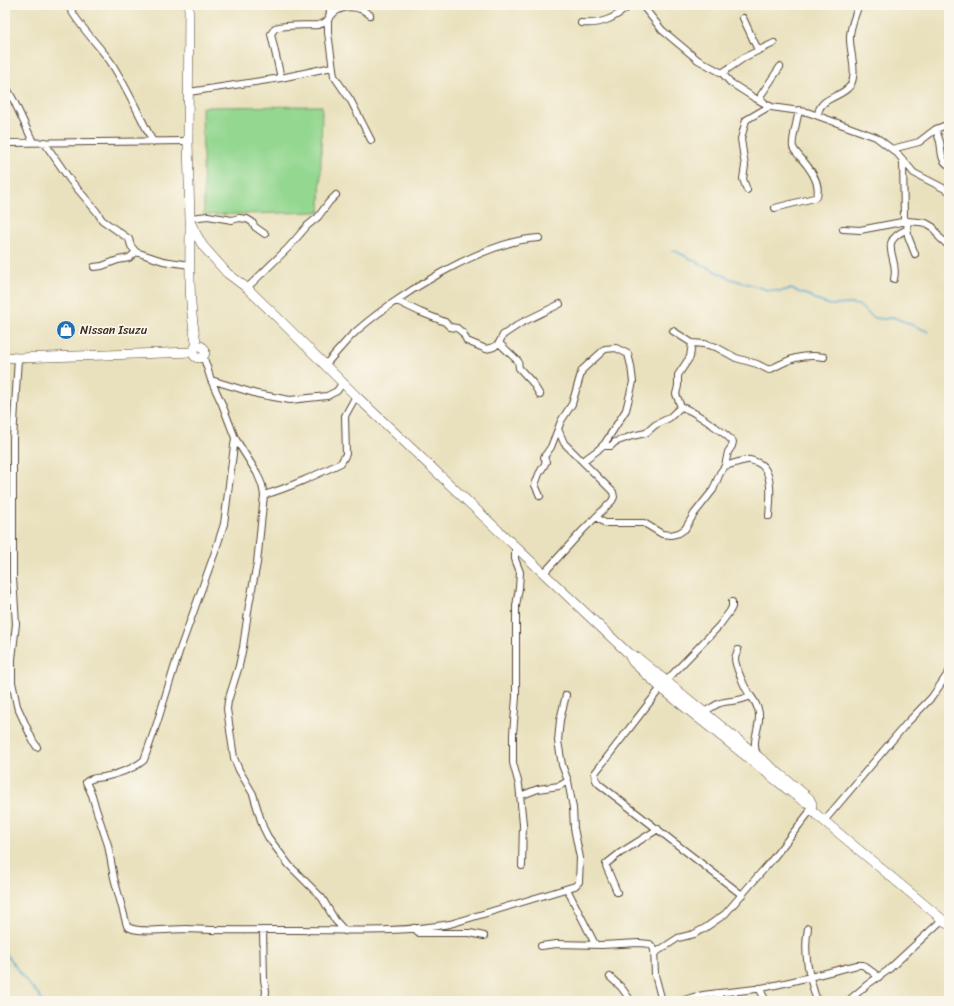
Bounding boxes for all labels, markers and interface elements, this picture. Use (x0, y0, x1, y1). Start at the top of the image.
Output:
shop icon: Nissan Isuzu (55, 319, 77, 341)
place label: Nissan Isuzu (80, 319, 148, 341)

